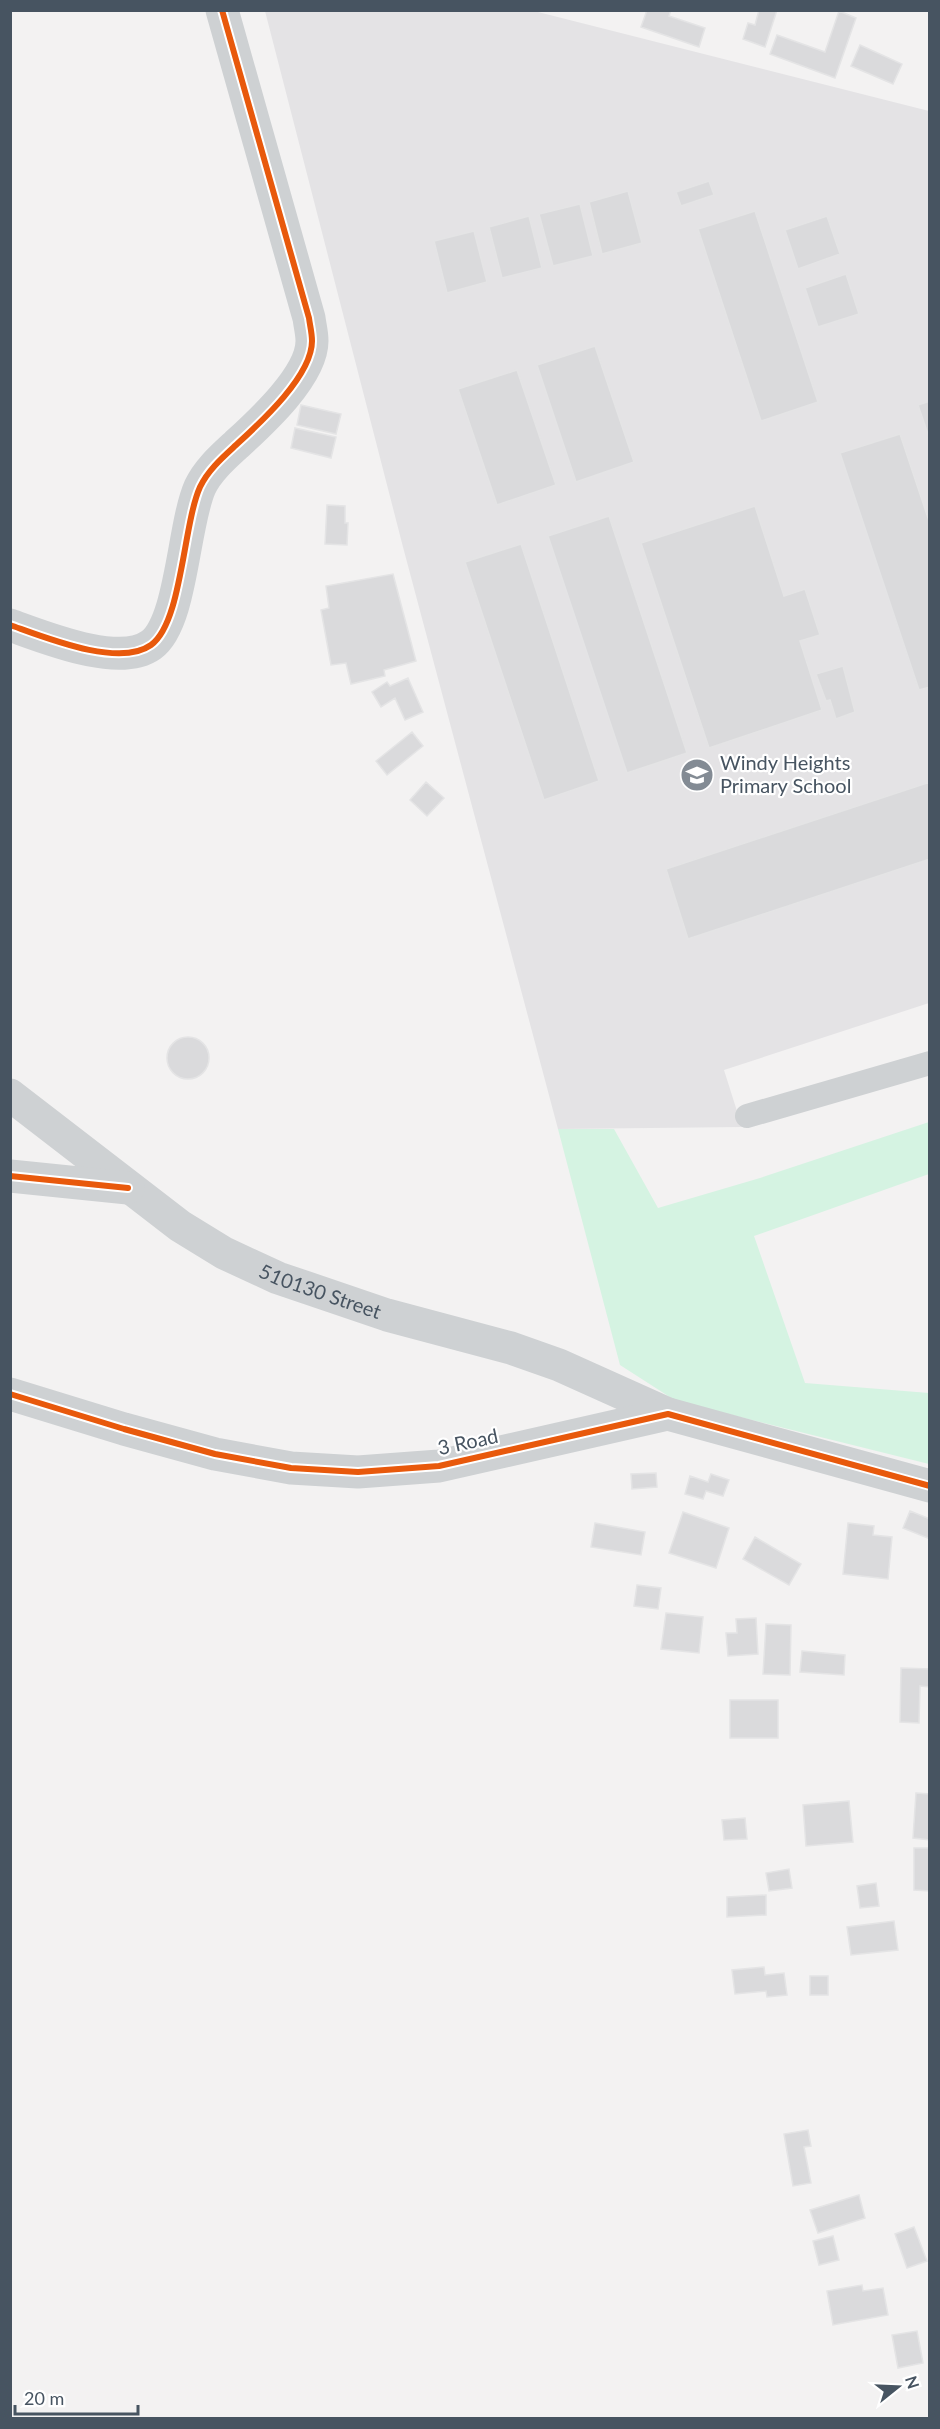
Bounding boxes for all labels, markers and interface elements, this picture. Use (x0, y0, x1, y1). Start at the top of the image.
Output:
place label: Windy Heights Primary School (720, 750, 851, 797)
school or university icon: Windy Heights Primary School (679, 757, 715, 793)
street label: 510130 Street (256, 1258, 384, 1323)
street label: 3 Road (435, 1423, 500, 1459)
north arrow (868, 2357, 928, 2417)
text: N (902, 2373, 924, 2391)
scale bar (15, 2378, 138, 2416)
text: 20 m (24, 2387, 64, 2409)

